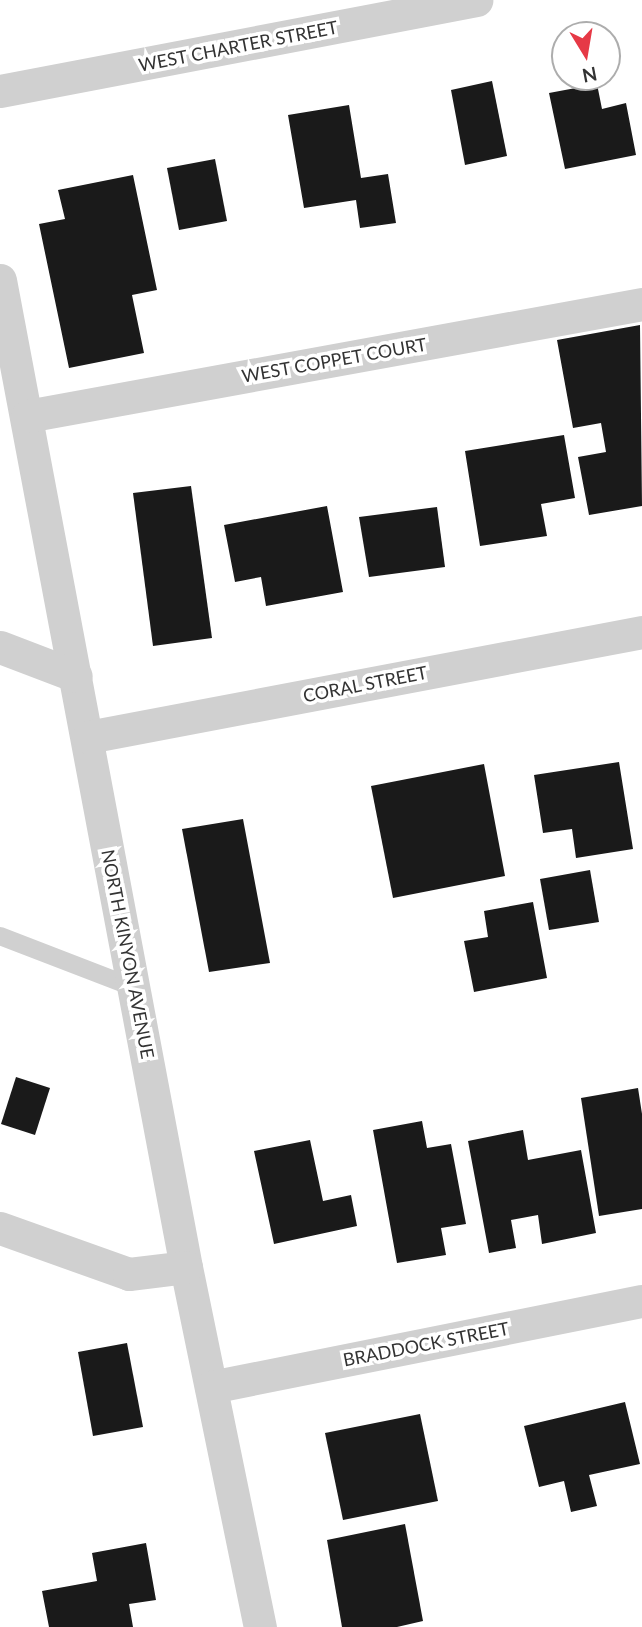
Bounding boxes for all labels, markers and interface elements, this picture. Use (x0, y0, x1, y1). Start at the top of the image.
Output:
street label: WEST CHARTER STREET (136, 16, 340, 76)
north arrow (551, 21, 621, 91)
text: N (580, 62, 599, 88)
street label: WEST COPPET COURT (239, 333, 429, 387)
street label: CORAL STREET (301, 661, 429, 707)
street label: NORTH KINYON AVENUE (97, 847, 159, 1061)
street label: BRADDOCK STREET (341, 1317, 511, 1371)

